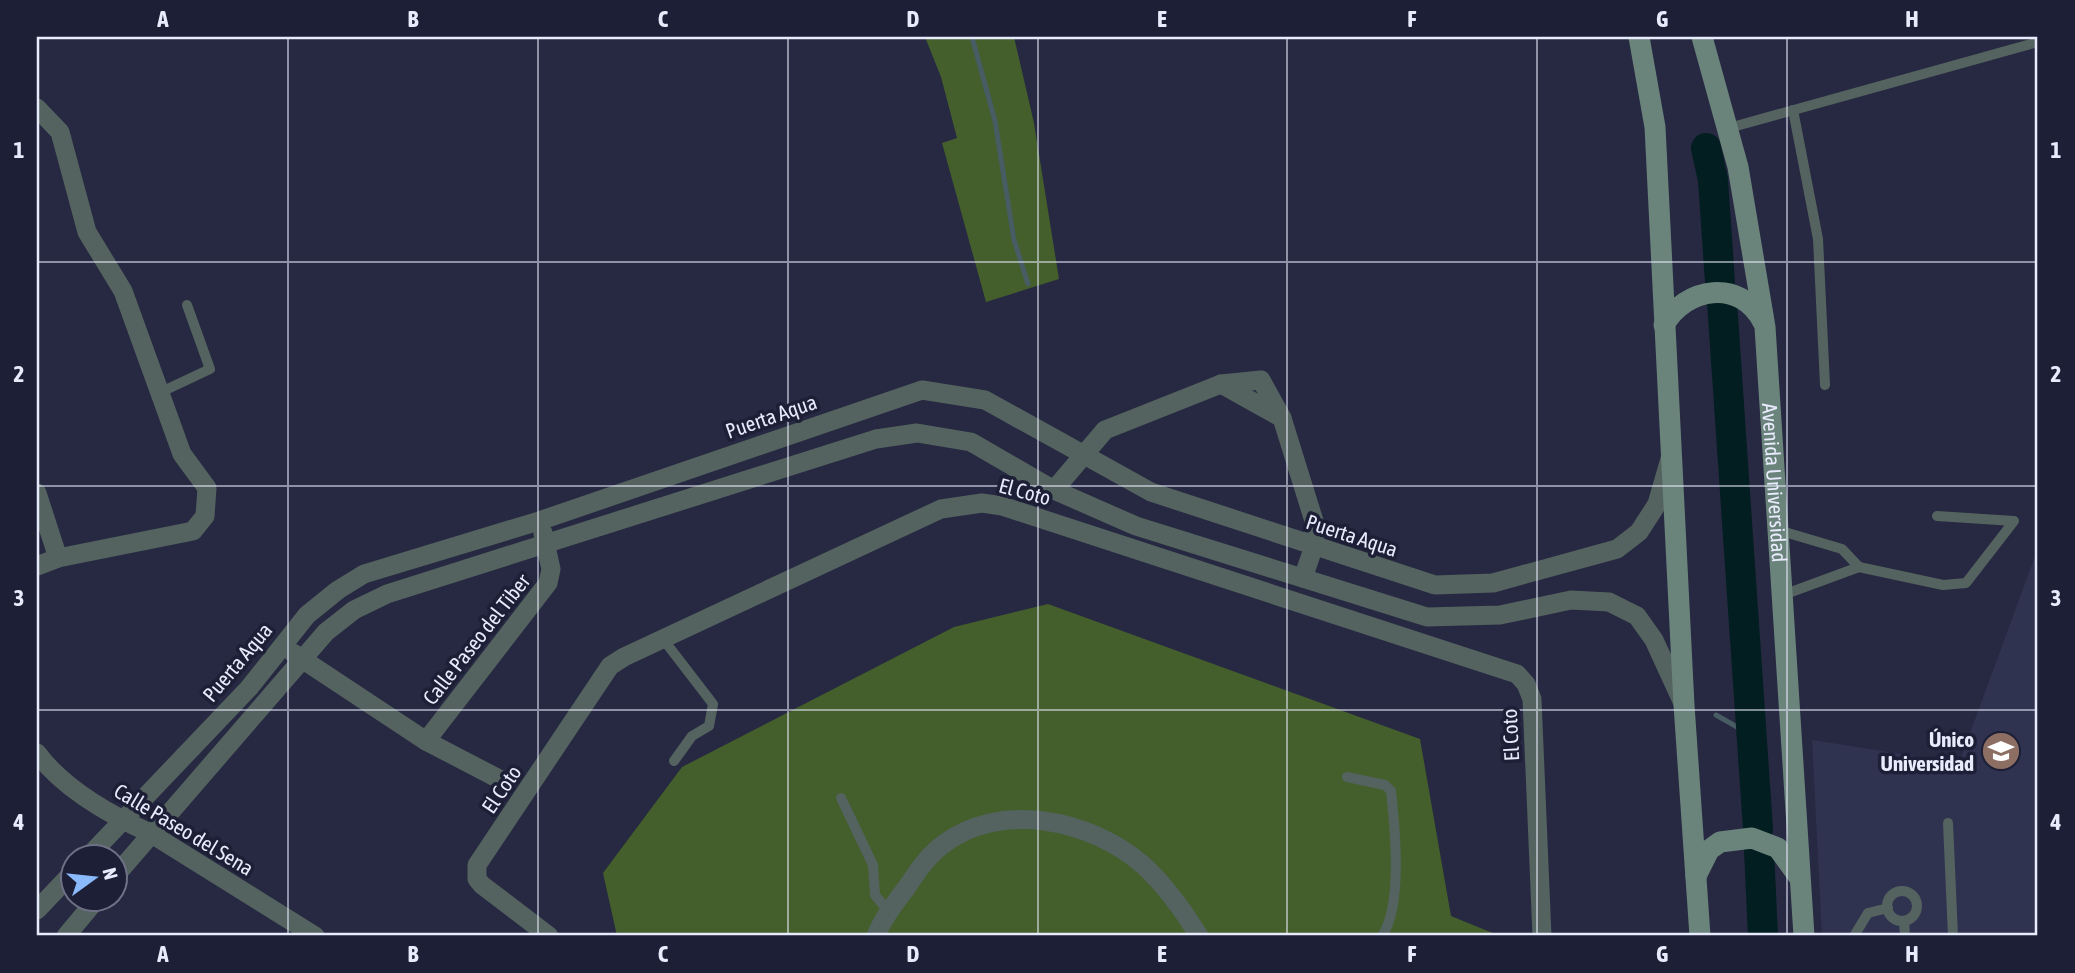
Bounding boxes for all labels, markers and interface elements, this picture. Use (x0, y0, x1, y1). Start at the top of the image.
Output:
text: A (156, 6, 169, 32)
text: B (408, 6, 419, 32)
text: C (658, 6, 669, 32)
text: D (907, 6, 920, 32)
text: E (1157, 6, 1167, 32)
text: F (1407, 6, 1417, 32)
text: G (1656, 6, 1668, 32)
text: H (1905, 6, 1919, 32)
text: 1 (14, 137, 25, 163)
text: 1 (2051, 137, 2062, 163)
text: 2 (14, 361, 24, 387)
text: 2 (2051, 361, 2061, 387)
street label: Puerta Aqua (722, 389, 820, 443)
street label: Avenida Universidad (1758, 402, 1792, 563)
street label: El Coto (997, 473, 1053, 509)
street label: Puerta Aqua (1303, 509, 1401, 561)
street label: Calle Paseo del Tiber (418, 568, 535, 709)
text: 3 (14, 585, 24, 611)
text: 3 (2051, 585, 2061, 611)
street label: Puerta Aqua (197, 618, 277, 706)
street label: El Coto (1497, 708, 1523, 762)
place label: Único Universidad (1881, 727, 1974, 775)
school or university icon: Único Universidad (1980, 730, 2022, 772)
street label: El Coto (476, 761, 526, 817)
street label: Calle Paseo del Sena (110, 778, 258, 880)
text: 4 (13, 809, 25, 835)
text: 4 (2050, 809, 2062, 835)
north arrow (60, 844, 130, 914)
text: N (98, 865, 122, 882)
text: A (156, 941, 169, 967)
text: B (408, 941, 419, 967)
text: C (658, 941, 669, 967)
text: D (907, 941, 920, 967)
text: E (1157, 941, 1167, 967)
text: F (1407, 941, 1417, 967)
text: G (1656, 941, 1668, 967)
text: H (1905, 941, 1919, 967)

